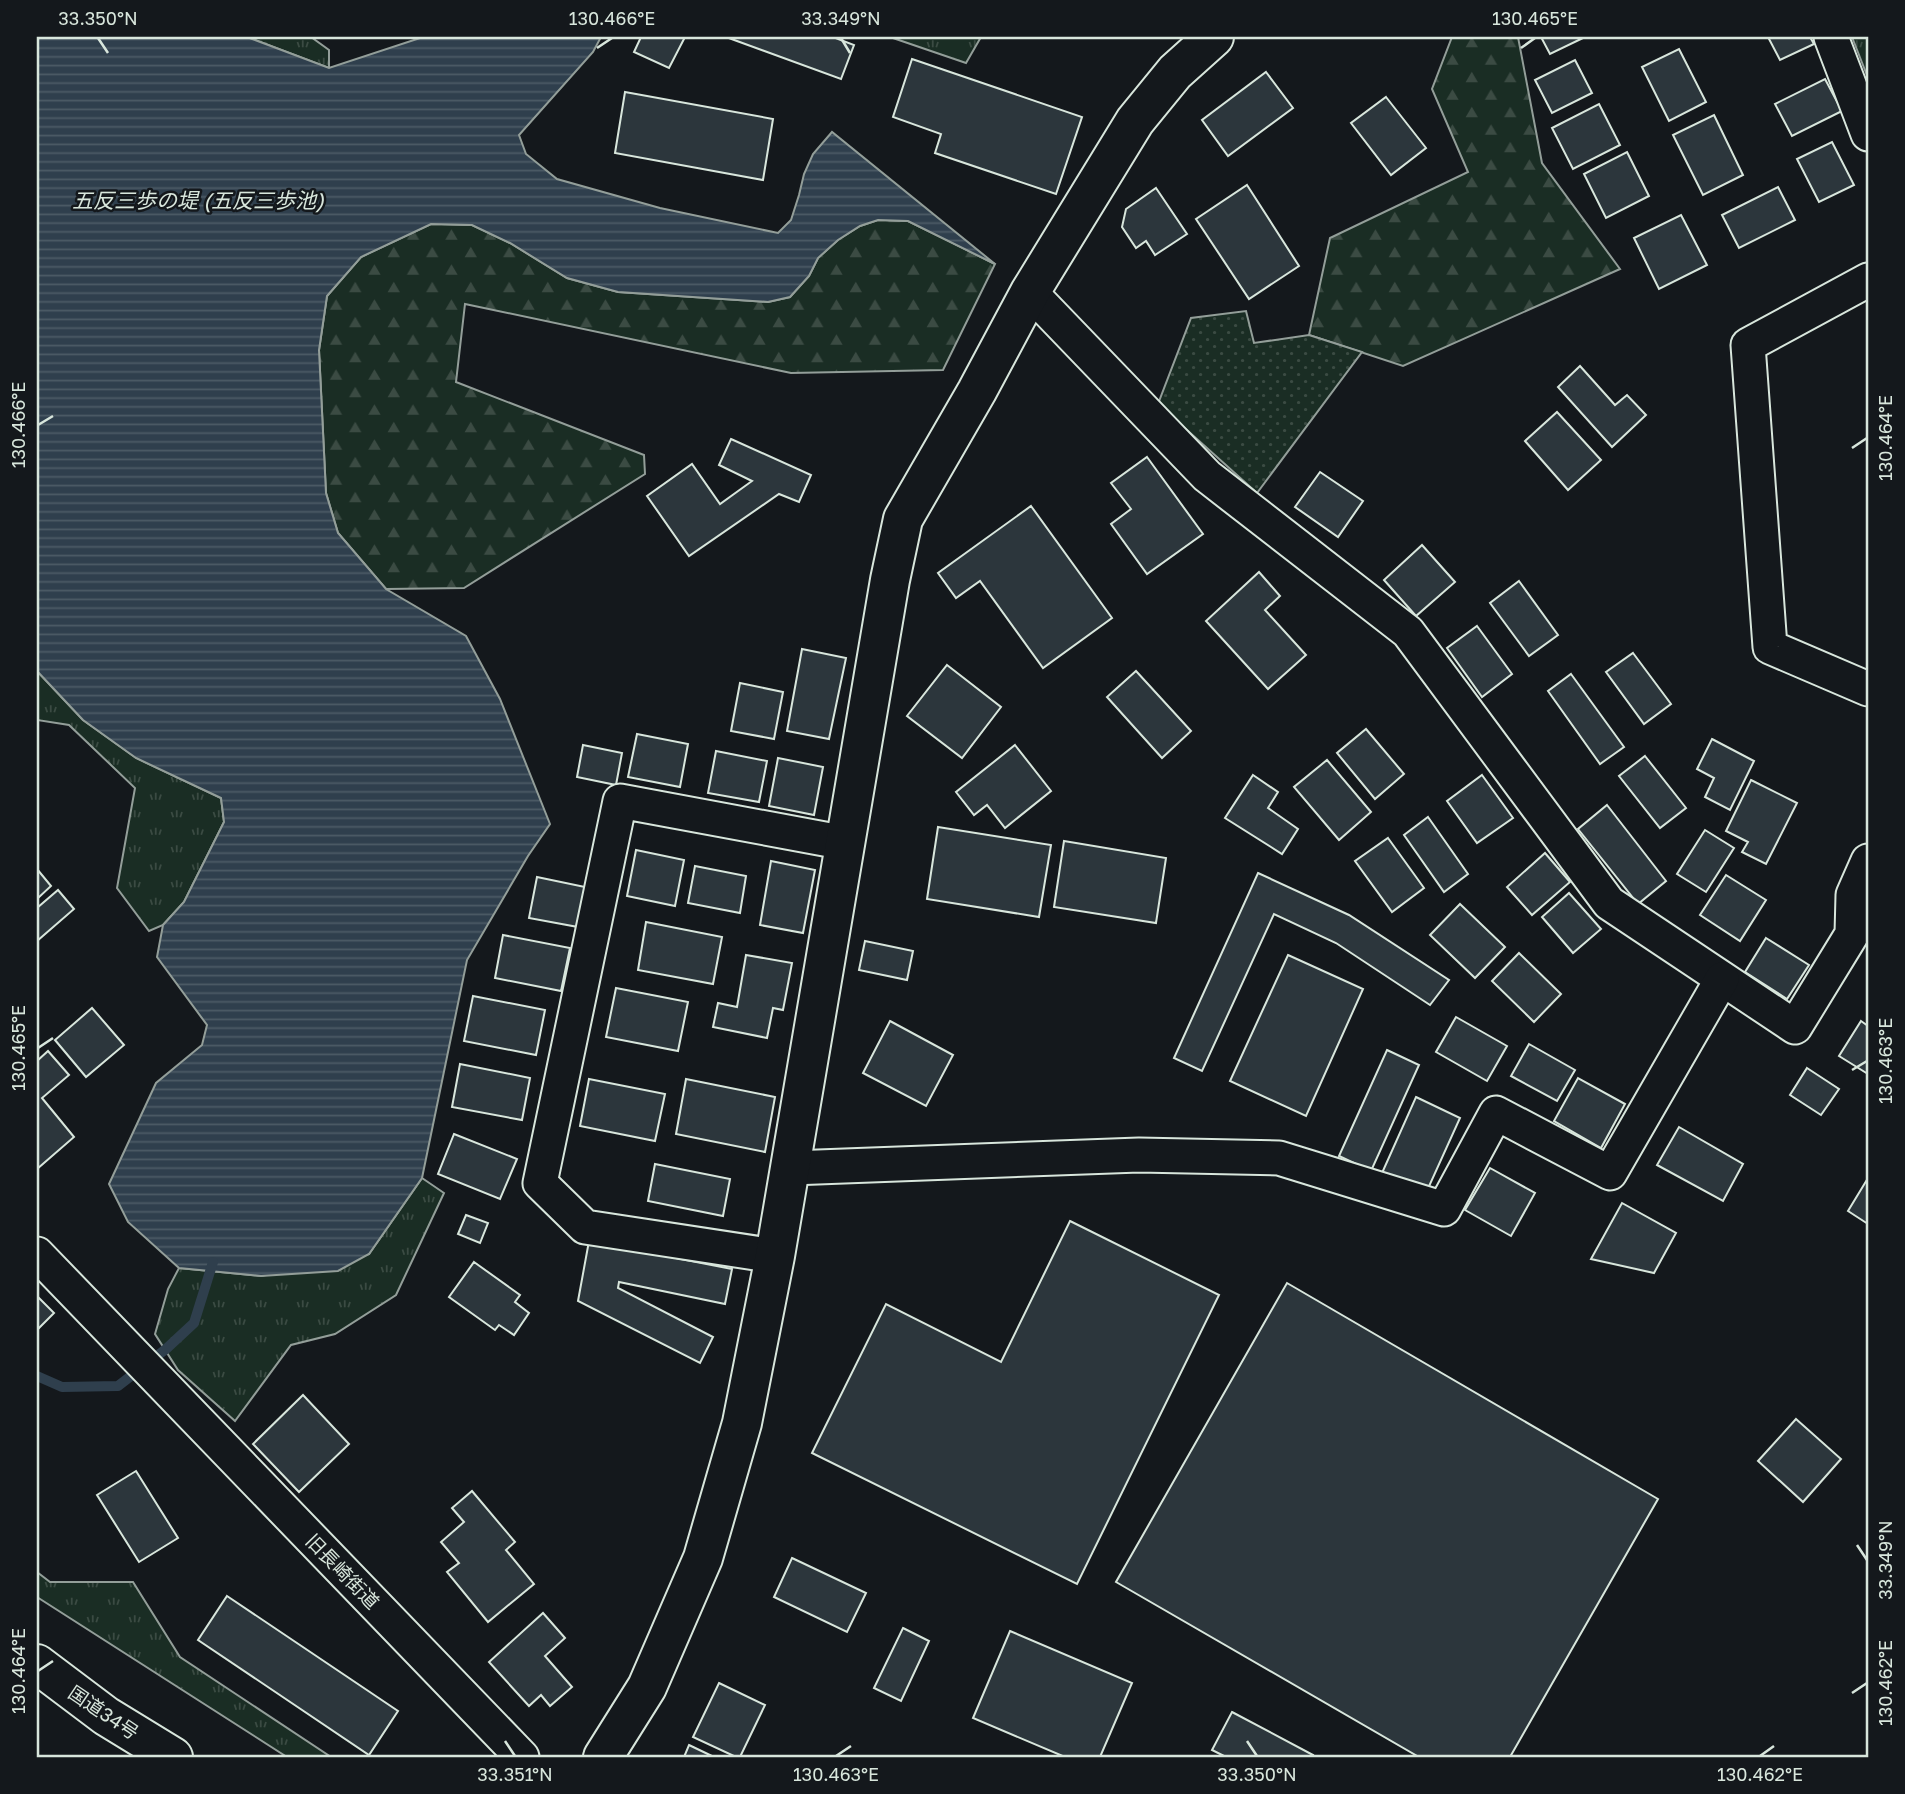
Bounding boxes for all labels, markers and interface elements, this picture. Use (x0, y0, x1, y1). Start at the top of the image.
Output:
text: 33.350°N (58, 7, 138, 29)
text: 130.466°E (569, 7, 655, 29)
text: 33.349°N (801, 7, 881, 29)
text: 130.465°E (1492, 7, 1578, 29)
water label: 五反三歩の堤 (五反三歩池) (72, 187, 324, 213)
text: 130.466°E (7, 382, 29, 468)
text: 130.464°E (1874, 395, 1896, 481)
text: 130.465°E (7, 1005, 29, 1091)
text: 130.463°E (1874, 1018, 1896, 1104)
text: 33.349°N (1874, 1520, 1896, 1600)
street label: 旧長崎街道 (302, 1529, 384, 1613)
text: 130.464°E (7, 1628, 29, 1714)
text: 130.462°E (1874, 1640, 1896, 1726)
street label: 国道34号 (65, 1680, 143, 1744)
text: 33.351°N (477, 1763, 553, 1785)
text: 130.463°E (793, 1763, 879, 1785)
text: 33.350°N (1217, 1763, 1297, 1785)
text: 130.462°E (1717, 1763, 1803, 1785)

